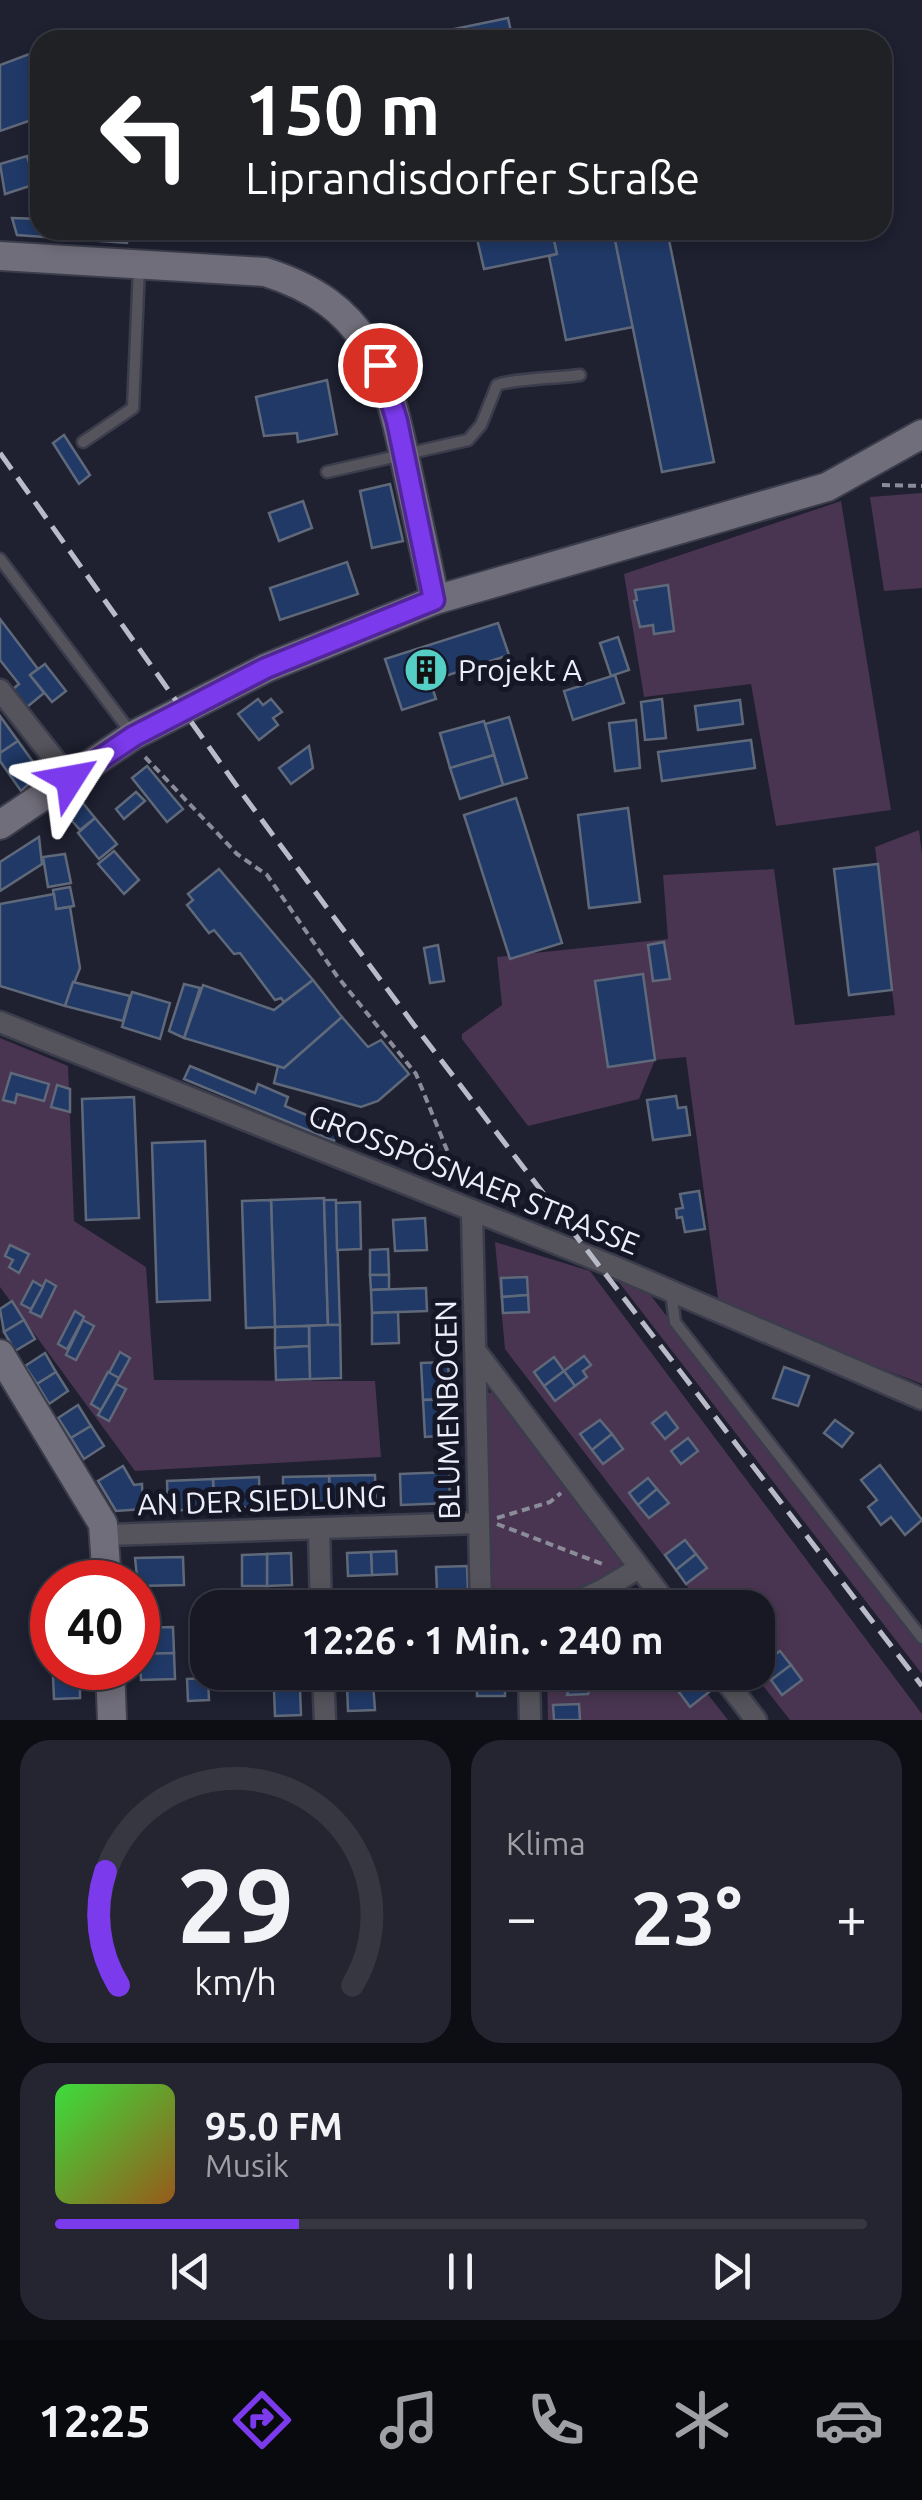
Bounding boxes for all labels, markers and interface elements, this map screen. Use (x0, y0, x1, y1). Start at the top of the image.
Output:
icon: left (80, 70, 210, 200)
text: 150 m (245, 70, 440, 148)
text: Liprandisdorfer Straße (245, 152, 700, 203)
pin (338, 323, 423, 408)
icon: arrive (353, 338, 408, 393)
building icon: Projekt A (403, 647, 449, 693)
place label: Projekt A (458, 653, 582, 687)
position arrow (18, 727, 122, 831)
street label: GROSSPÖSNAER STRASSE (304, 1097, 644, 1261)
street label: BLUMENBOGEN (428, 1300, 466, 1520)
street label: AN DER SIEDLUNG (137, 1479, 387, 1521)
speed limit sign: 40 (30, 1560, 160, 1690)
text: 12:26 · 1 Min. · 240 m (301, 1619, 664, 1661)
text: Klima (506, 1825, 586, 1861)
text: 29 (177, 1846, 294, 1963)
text: 23° (631, 1875, 742, 1959)
text: − (506, 1886, 537, 1947)
text: + (836, 1886, 867, 1947)
text: km/h (194, 1962, 277, 2002)
text: 95.0 FM (205, 2105, 343, 2147)
text: Musik (205, 2147, 289, 2183)
icon: previous (163, 2244, 218, 2299)
icon: pause (433, 2244, 488, 2299)
icon: next (704, 2244, 759, 2299)
icon: directions (227, 2385, 297, 2455)
icon: music (374, 2385, 444, 2455)
icon: phone (521, 2385, 591, 2455)
icon: climate (667, 2385, 737, 2455)
icon: car (814, 2385, 884, 2455)
text: 12:25 (38, 2395, 151, 2446)

